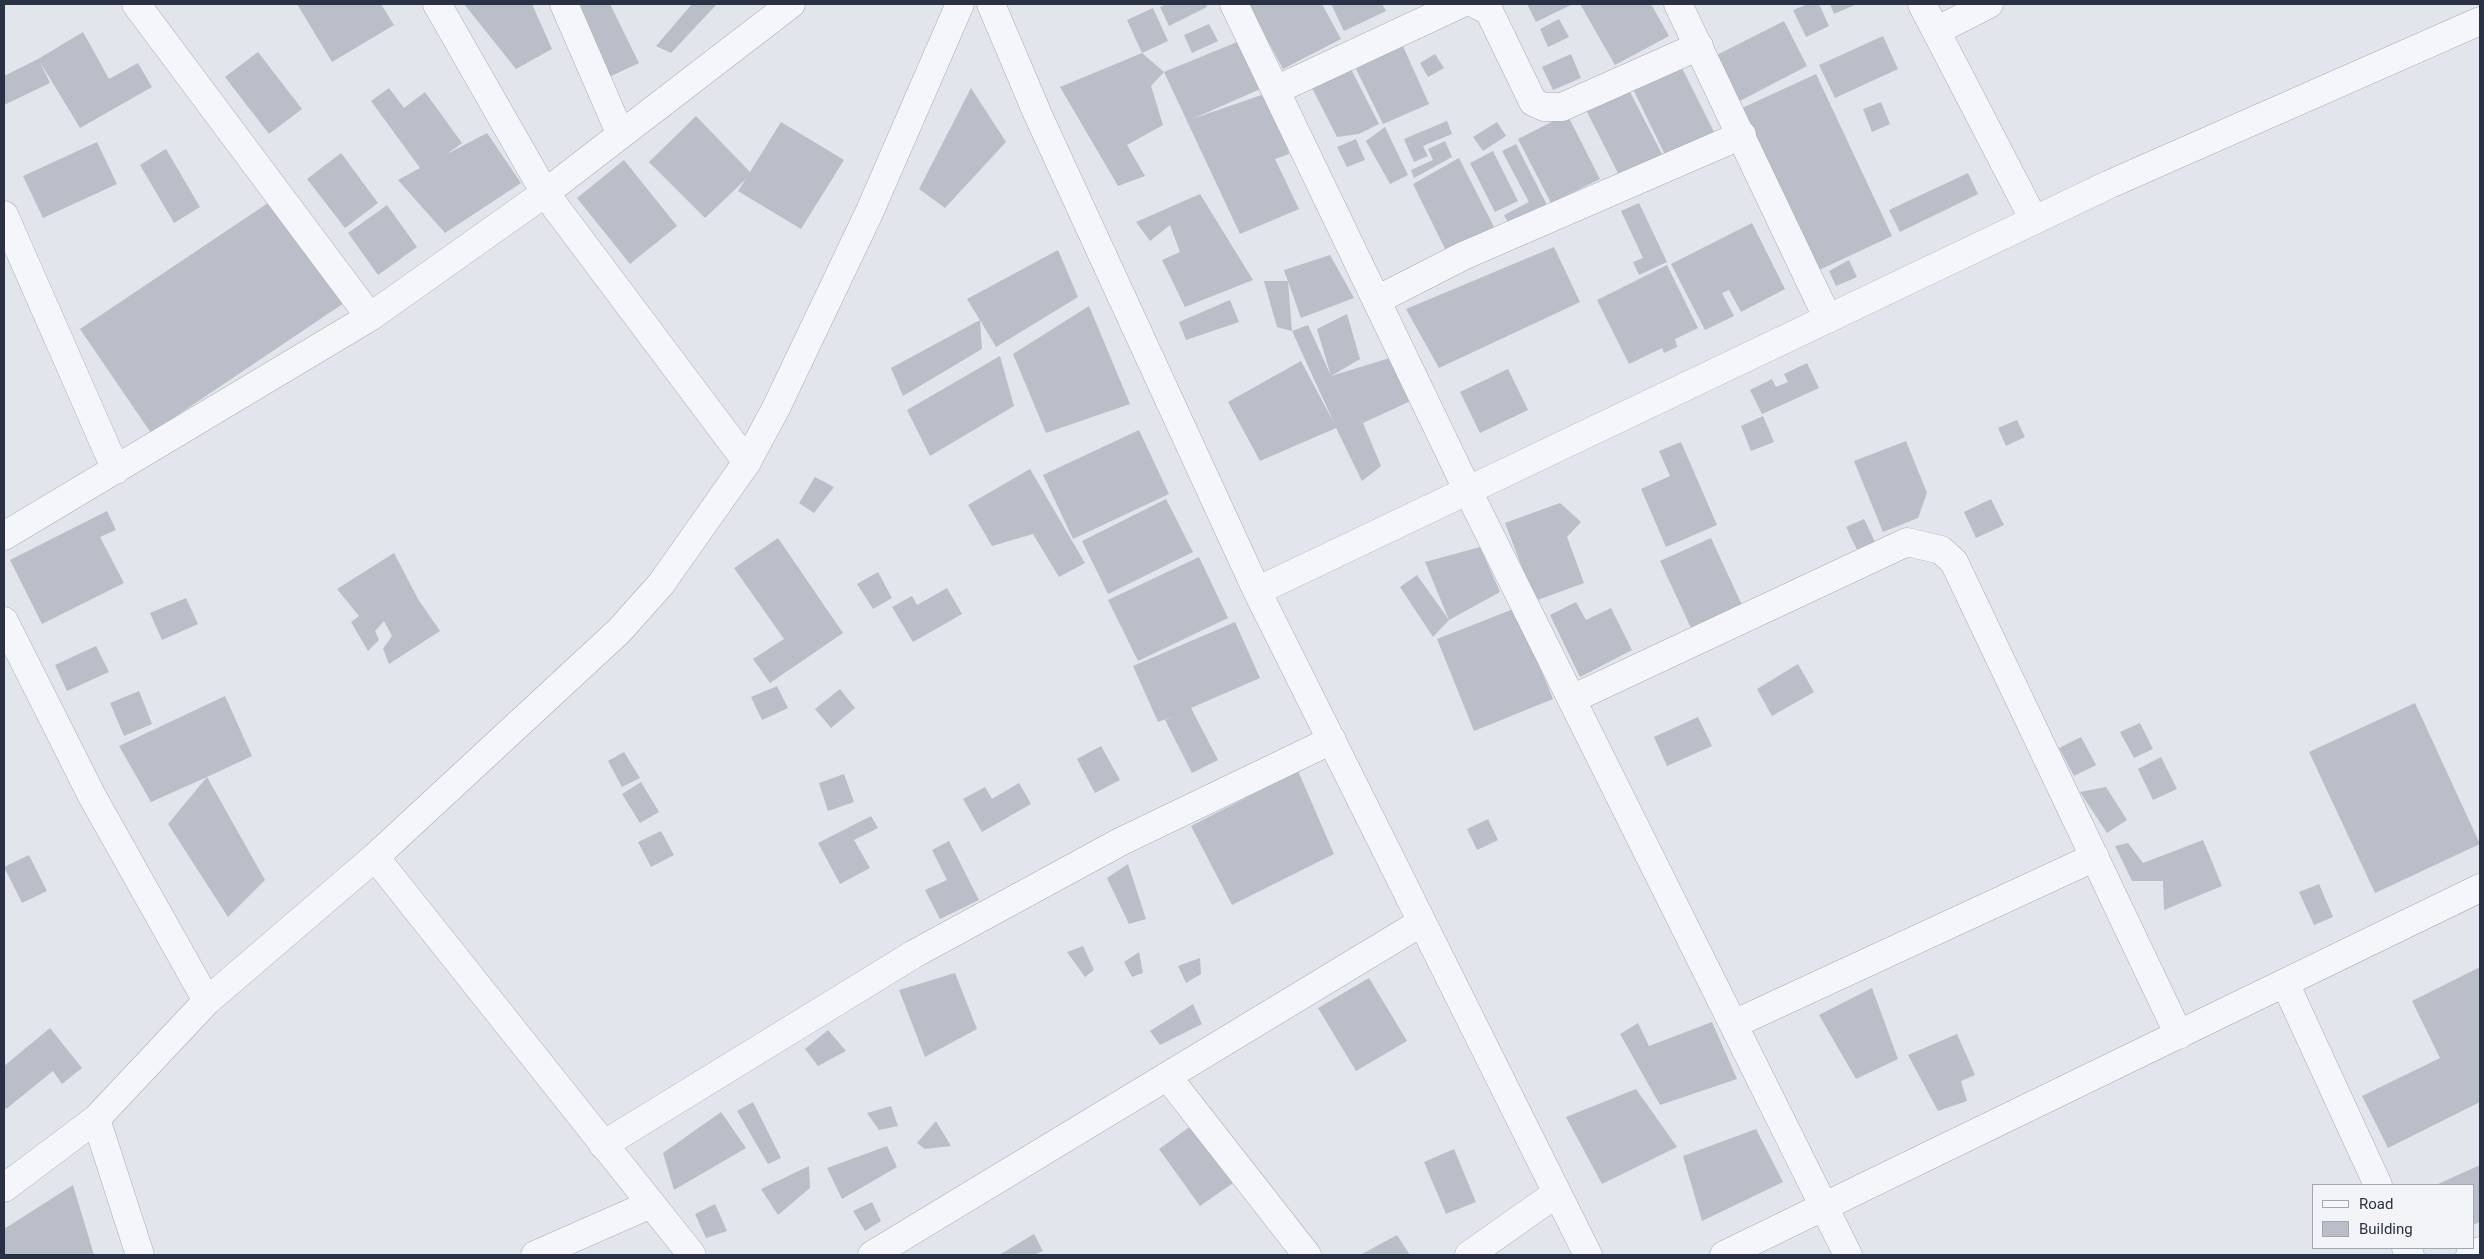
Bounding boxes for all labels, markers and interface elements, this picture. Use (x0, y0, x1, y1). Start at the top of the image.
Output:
legend (2312, 1184, 2474, 1249)
text: Road (2359, 1195, 2393, 1213)
text: Building (2359, 1220, 2413, 1238)

